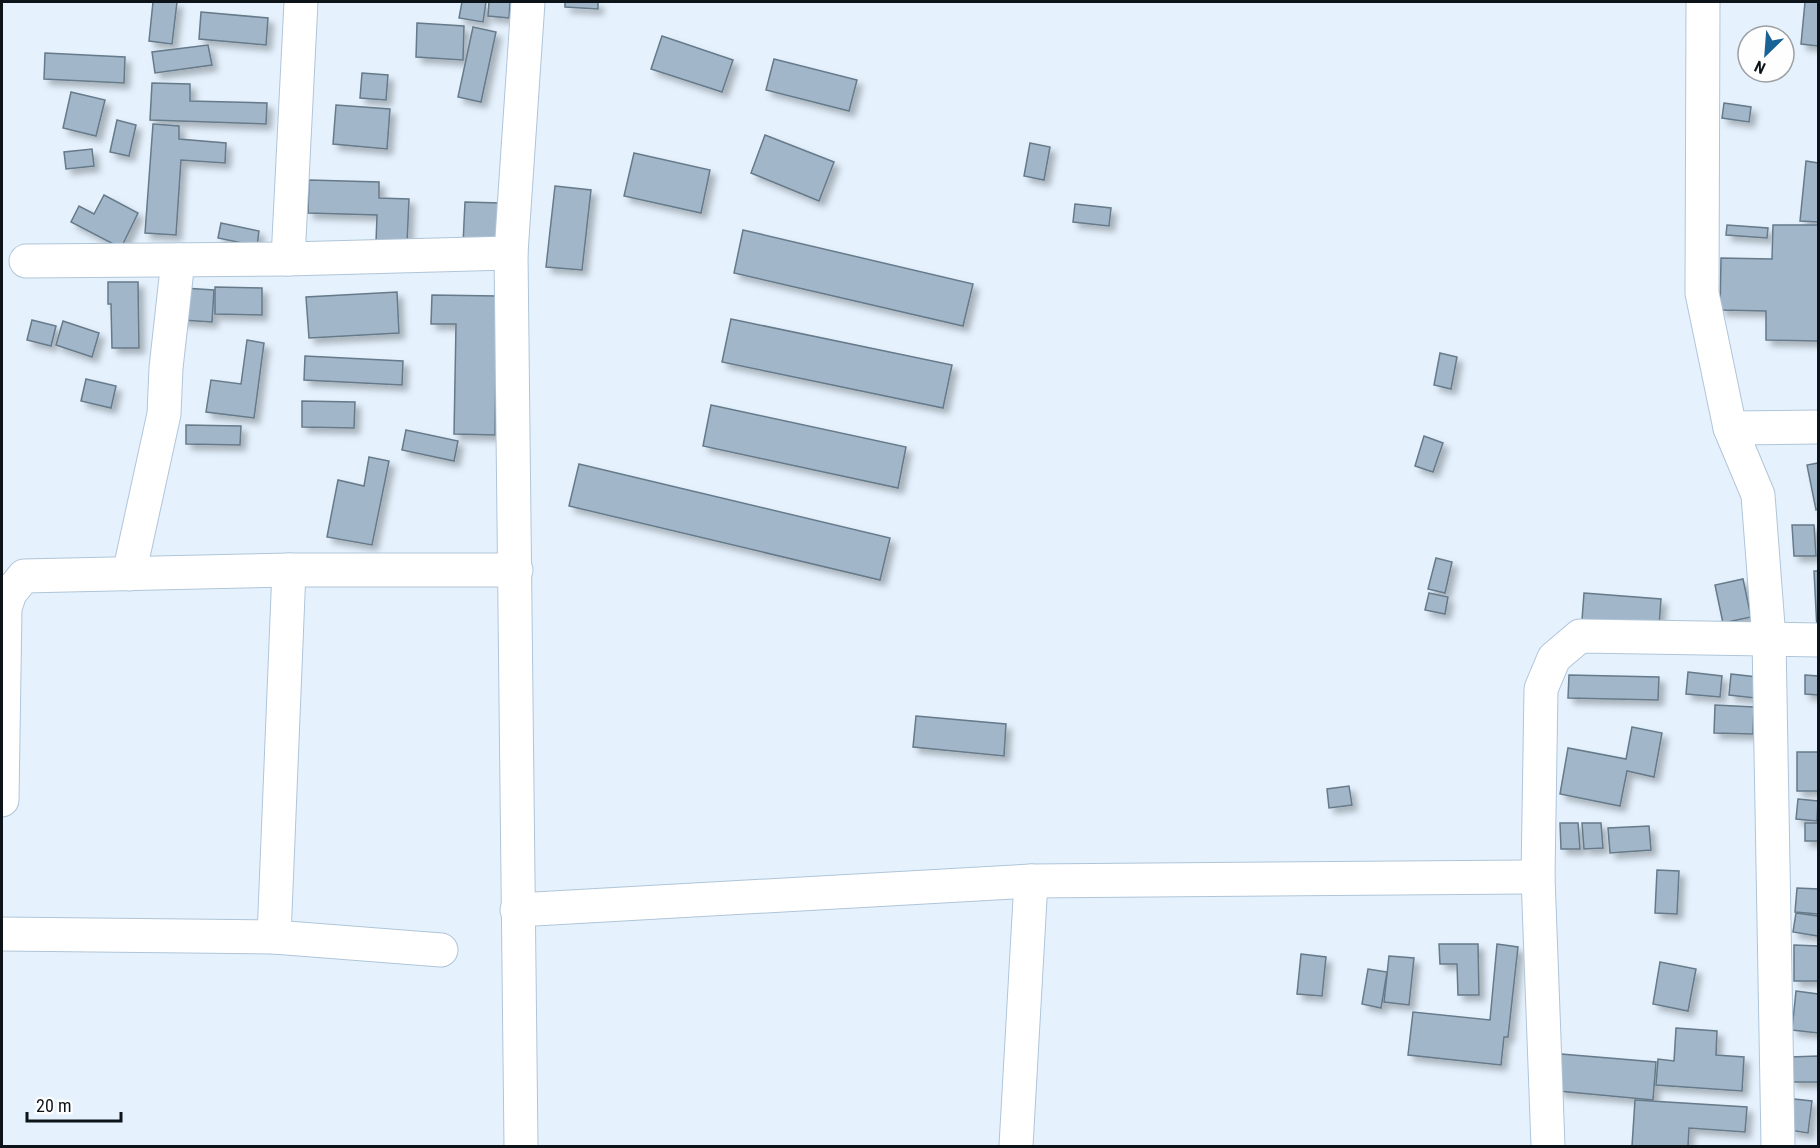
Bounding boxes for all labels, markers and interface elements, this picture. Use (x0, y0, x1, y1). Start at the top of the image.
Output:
north arrow (1736, 24, 1796, 84)
text: N (1751, 56, 1768, 78)
scale bar (27, 1085, 122, 1123)
text: 20 m (36, 1095, 71, 1116)

